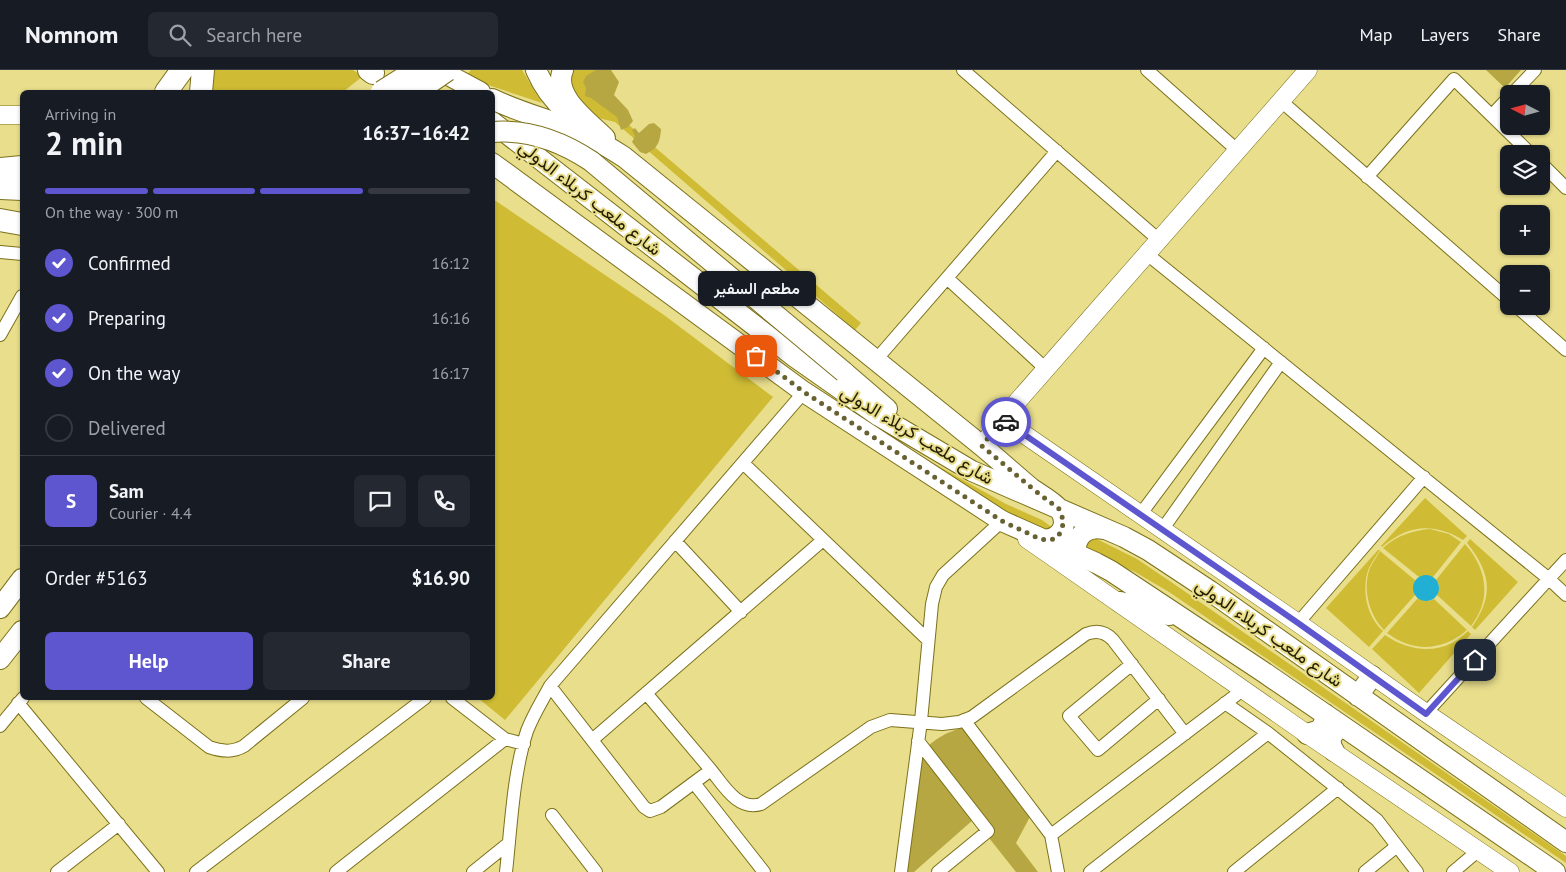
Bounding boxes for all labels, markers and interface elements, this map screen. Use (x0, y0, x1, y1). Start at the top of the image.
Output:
search box (148, 12, 498, 57)
text: Nomnom (25, 19, 118, 50)
icon: search (166, 21, 194, 49)
text: Search here (206, 23, 302, 47)
text: Map (1360, 23, 1392, 46)
text: Layers (1420, 23, 1469, 46)
text: Share (1497, 23, 1541, 46)
north arrow (1500, 85, 1550, 135)
map controls (1500, 85, 1550, 315)
text: Arriving in (45, 104, 116, 124)
text: 16:37–16:42 (362, 121, 470, 145)
text: 2 min (45, 122, 123, 164)
street label: شارع ملعب كربلاء الدولي (512, 135, 666, 264)
button: layers (1500, 145, 1550, 195)
text: On the way · 300 m (45, 202, 178, 222)
button: + (1500, 205, 1550, 255)
icon: check (45, 249, 73, 277)
text: Confirmed (88, 251, 171, 275)
text: 16:12 (432, 253, 470, 273)
button: − (1500, 265, 1550, 315)
callout: مطعم السفير (697, 271, 815, 306)
text: مطعم السفير (714, 278, 800, 298)
icon: check (45, 304, 73, 332)
text: Preparing (88, 306, 166, 330)
text: 16:16 (432, 308, 470, 328)
pin (735, 335, 777, 377)
icon: bag (742, 342, 770, 370)
icon: check (45, 359, 73, 387)
text: On the way (88, 361, 180, 385)
text: 16:17 (432, 363, 470, 383)
street label: شارع ملعب كربلاء الدولي (834, 380, 998, 493)
courier (981, 397, 1031, 447)
icon: car (992, 408, 1020, 436)
text: Delivered (88, 416, 166, 440)
button: chat (354, 475, 406, 527)
button: phone (418, 475, 470, 527)
text: Sam (109, 479, 144, 503)
text: S (66, 489, 76, 513)
text: Courier · 4.4 (109, 503, 192, 523)
text: Order #5163 (45, 566, 148, 590)
text: $16.90 (411, 566, 470, 590)
street label: شارع ملعب كربلاء الدولي (1189, 573, 1347, 695)
button: Help (45, 632, 253, 690)
button: Share (263, 632, 470, 690)
pin (1454, 639, 1496, 681)
icon: home (1461, 646, 1489, 674)

